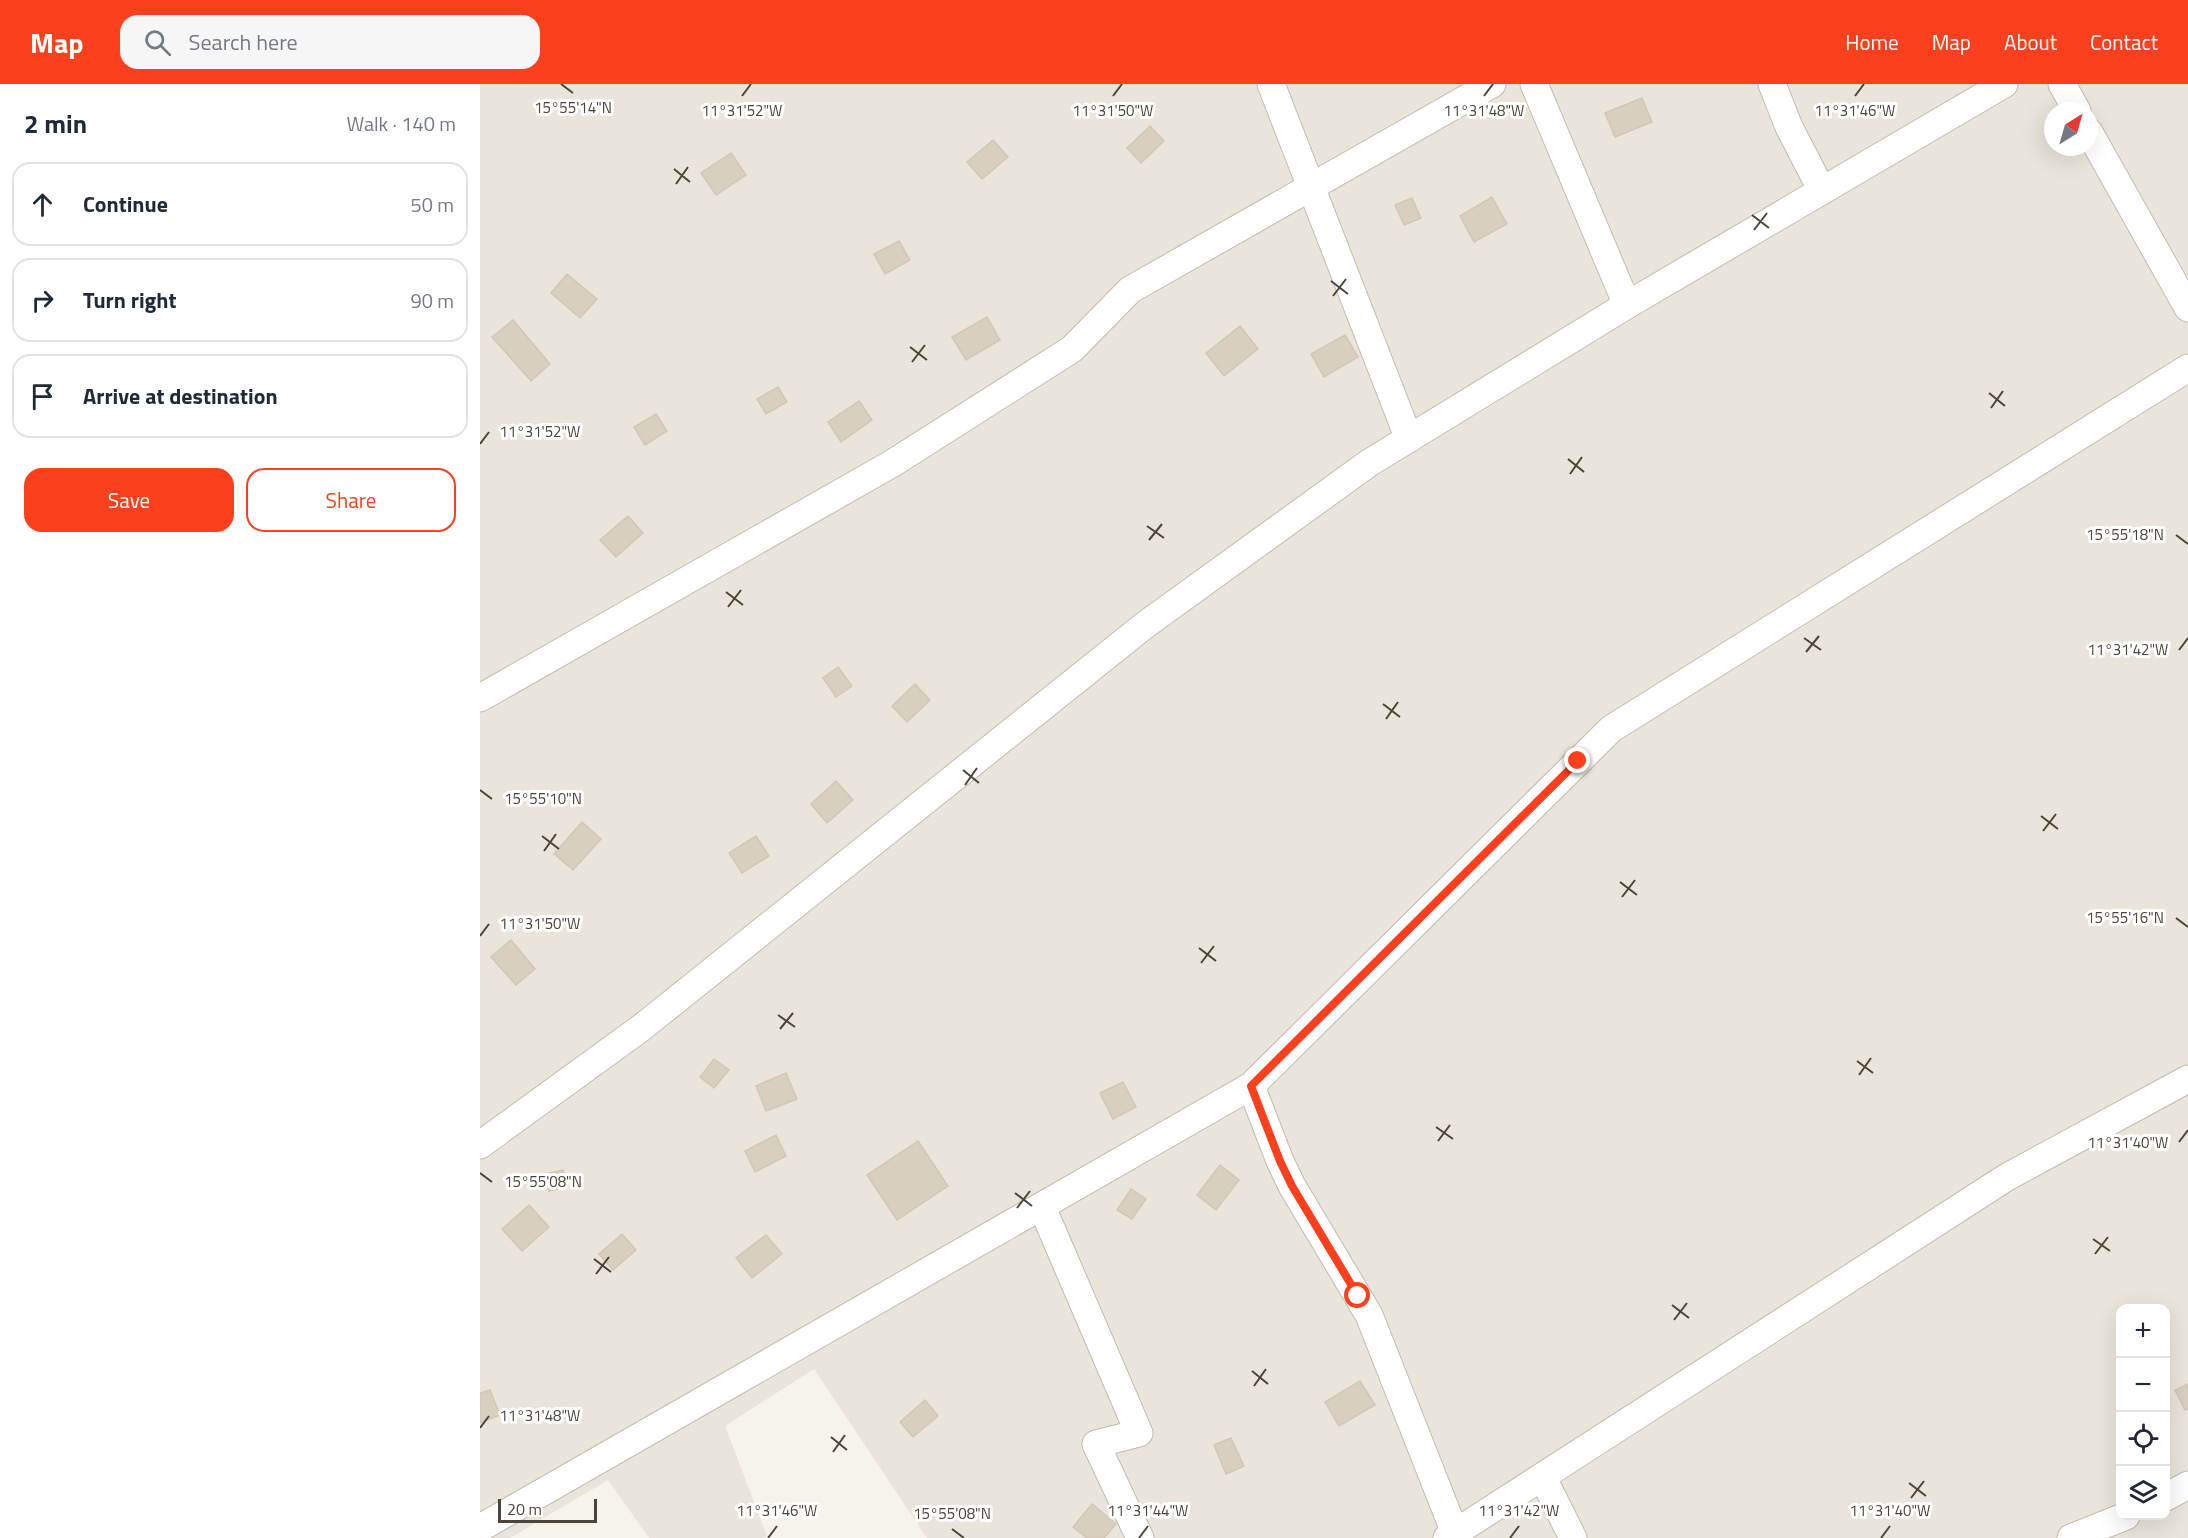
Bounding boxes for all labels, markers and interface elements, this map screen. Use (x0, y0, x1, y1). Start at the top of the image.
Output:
search box (120, 15, 540, 69)
text: Map (30, 21, 84, 64)
text: Search here (189, 25, 298, 59)
icon: search (141, 26, 174, 59)
text: Home (1845, 26, 1899, 58)
text: Map (1932, 26, 1971, 58)
text: About (2004, 26, 2057, 58)
text: Contact (2090, 26, 2158, 58)
text: 15°55'14"N (534, 96, 612, 119)
text: 11°31'52"W (702, 99, 782, 122)
text: 11°31'50"W (1073, 99, 1153, 122)
text: 11°31'48"W (1444, 99, 1524, 122)
text: 11°31'46"W (1815, 99, 1895, 122)
north arrow (2044, 102, 2098, 156)
text: 2 min (24, 104, 87, 143)
text: Walk · 140 m (347, 108, 456, 139)
text: Continue (83, 187, 168, 221)
icon: ahead (26, 188, 59, 221)
text: 50 m (410, 189, 454, 220)
text: Turn right (83, 283, 177, 317)
icon: right (26, 284, 59, 317)
text: 90 m (410, 285, 454, 316)
text: Arrive at destination (83, 379, 278, 413)
icon: arrive (26, 380, 59, 413)
text: 11°31'52"W (500, 420, 580, 443)
button: Save (24, 468, 234, 532)
button: Share (246, 468, 456, 532)
text: 15°55'18"N (2086, 523, 2164, 546)
text: 11°31'42"W (2088, 638, 2168, 661)
route end (1564, 747, 1590, 773)
text: 15°55'10"N (504, 787, 582, 810)
text: 15°55'16"N (2086, 906, 2164, 929)
text: 11°31'50"W (500, 912, 580, 935)
text: 11°31'40"W (2088, 1131, 2168, 1154)
text: 15°55'08"N (504, 1170, 582, 1193)
route start (1344, 1282, 1370, 1308)
map controls (2116, 1304, 2170, 1520)
button: + (2116, 1304, 2170, 1358)
button: − (2116, 1358, 2170, 1412)
text: 11°31'48"W (500, 1404, 580, 1427)
button: locate (2116, 1412, 2170, 1466)
button: layers (2116, 1466, 2170, 1520)
scale bar (498, 1496, 597, 1524)
text: 20 m (507, 1497, 542, 1521)
text: 11°31'46"W (737, 1499, 817, 1522)
text: 11°31'44"W (1108, 1499, 1188, 1522)
text: 11°31'42"W (1479, 1499, 1559, 1522)
text: 11°31'40"W (1850, 1499, 1930, 1522)
text: 15°55'08"N (913, 1502, 991, 1525)

